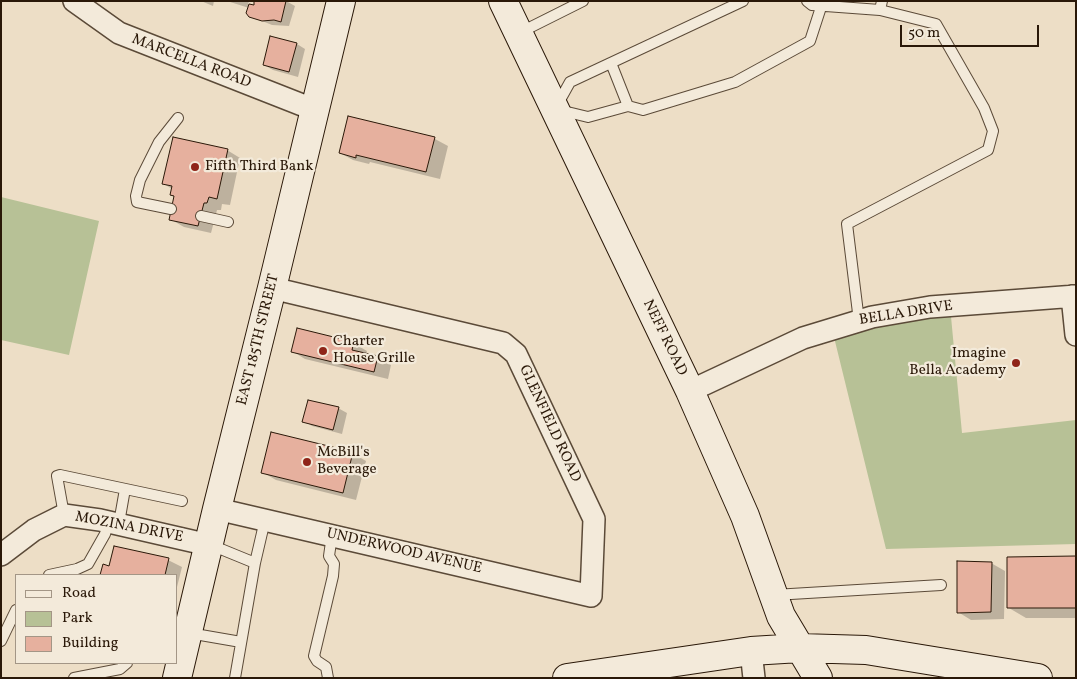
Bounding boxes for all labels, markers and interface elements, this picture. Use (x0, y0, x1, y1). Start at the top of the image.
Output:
scale bar (902, 15, 1041, 47)
text: 50 m (908, 23, 940, 44)
street label: MARCELLA ROAD (129, 31, 253, 93)
place label: Fifth Third Bank (205, 158, 313, 176)
marker: Fifth Third Bank (189, 161, 201, 173)
street label: EAST 185TH STREET (234, 272, 284, 408)
street label: NEFF ROAD (638, 297, 690, 379)
street label: BELLA DRIVE (858, 298, 954, 330)
place label: Charter House Grille (333, 333, 415, 368)
marker: Charter House Grille (317, 345, 329, 357)
place label: Imagine Bella Academy (909, 345, 1006, 380)
marker: Imagine Bella Academy (1010, 357, 1022, 369)
street label: GLENFIELD ROAD (514, 363, 584, 485)
place label: McBill's Beverage (317, 444, 377, 479)
marker: McBill's Beverage (301, 456, 313, 468)
street label: MOZINA DRIVE (73, 509, 185, 547)
street label: UNDERWOOD AVENUE (325, 525, 483, 579)
legend (15, 574, 178, 664)
text: Road (62, 583, 96, 604)
text: Park (62, 608, 93, 629)
text: Building (62, 633, 118, 654)

